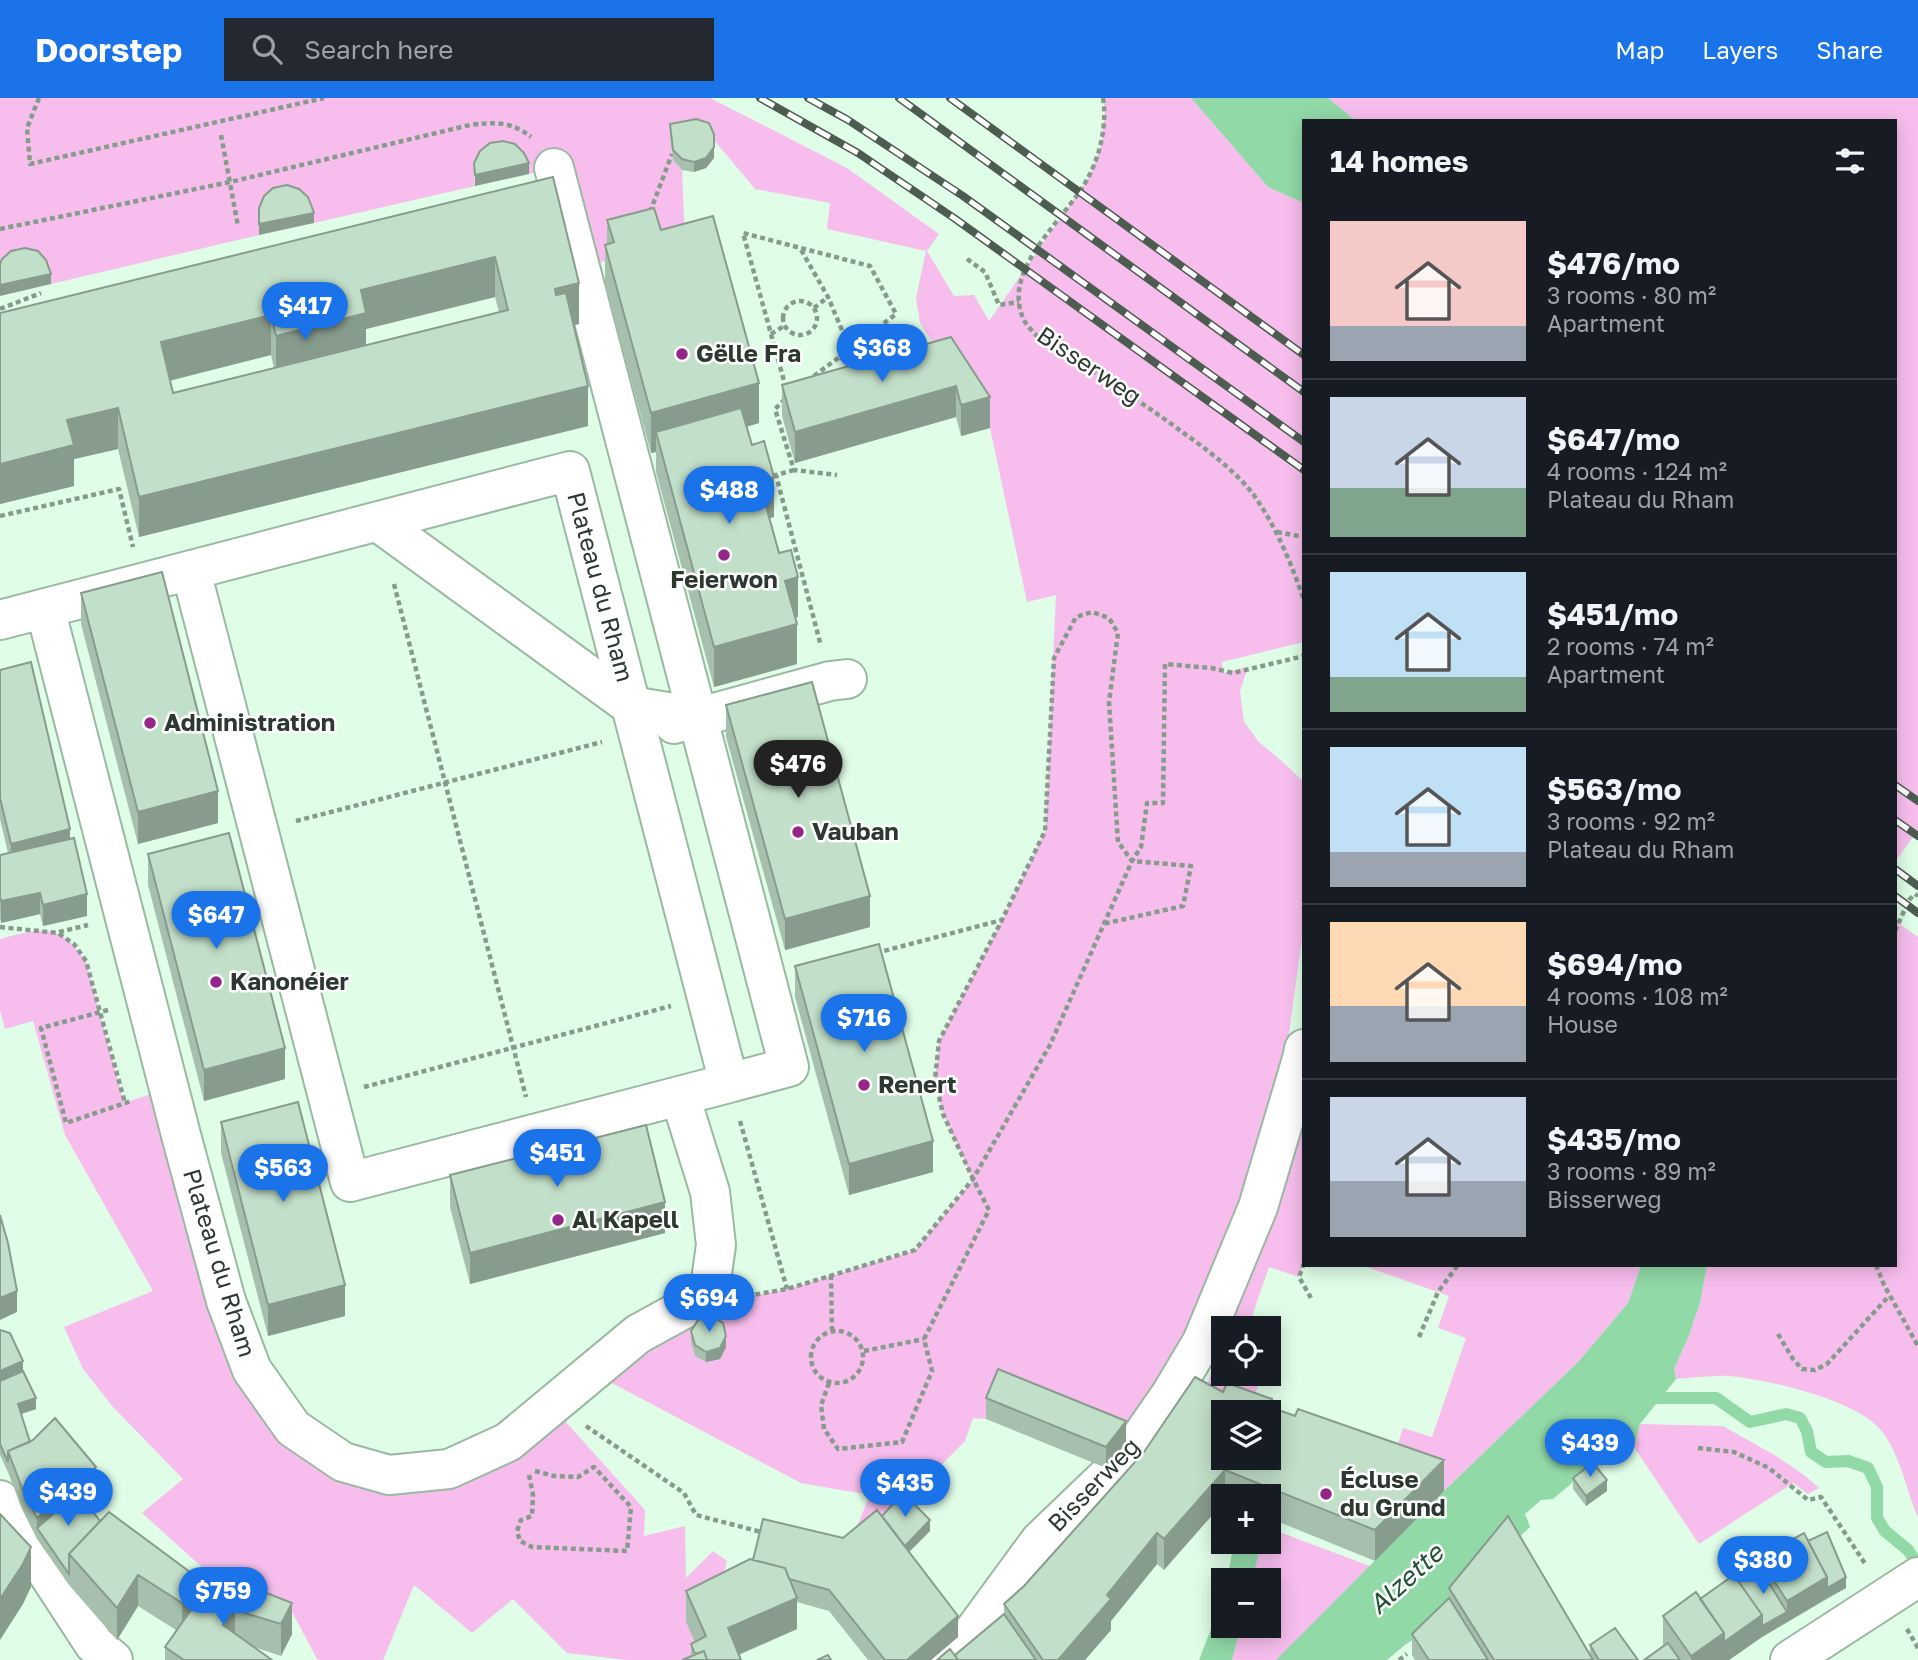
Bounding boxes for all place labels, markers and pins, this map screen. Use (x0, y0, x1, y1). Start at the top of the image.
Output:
pin: $417 (264, 282, 346, 342)
pin: $368 (841, 324, 923, 384)
place label: Gëlle Fra (696, 338, 801, 367)
marker: Gëlle Fra (674, 346, 690, 362)
pin: $488 (688, 466, 770, 526)
marker: Feierwon (716, 547, 732, 563)
place label: Feierwon (670, 564, 778, 593)
place label: Administration (164, 707, 335, 736)
marker: Administration (142, 715, 158, 731)
pin: $476 (757, 740, 839, 800)
place label: Vauban (812, 816, 899, 845)
marker: Vauban (790, 824, 806, 840)
pin: $647 (175, 892, 257, 951)
place label: Kanonéier (230, 966, 349, 995)
marker: Kanonéier (208, 974, 224, 990)
pin: $716 (823, 995, 905, 1054)
place label: Renert (878, 1069, 957, 1098)
marker: Renert (856, 1077, 872, 1093)
pin: $451 (516, 1130, 598, 1189)
pin: $563 (242, 1144, 324, 1204)
place label: Al Kapell (572, 1204, 679, 1233)
marker: Al Kapell (550, 1212, 566, 1228)
pin: $694 (668, 1274, 750, 1334)
pin: $439 (1549, 1420, 1631, 1479)
pin: $435 (864, 1460, 946, 1519)
place label: Écluse du Grund (1340, 1464, 1446, 1521)
pin: $439 (27, 1468, 109, 1528)
marker: Écluse du Grund (1318, 1486, 1334, 1502)
pin: $380 (1722, 1536, 1804, 1596)
pin: $759 (182, 1568, 264, 1627)

